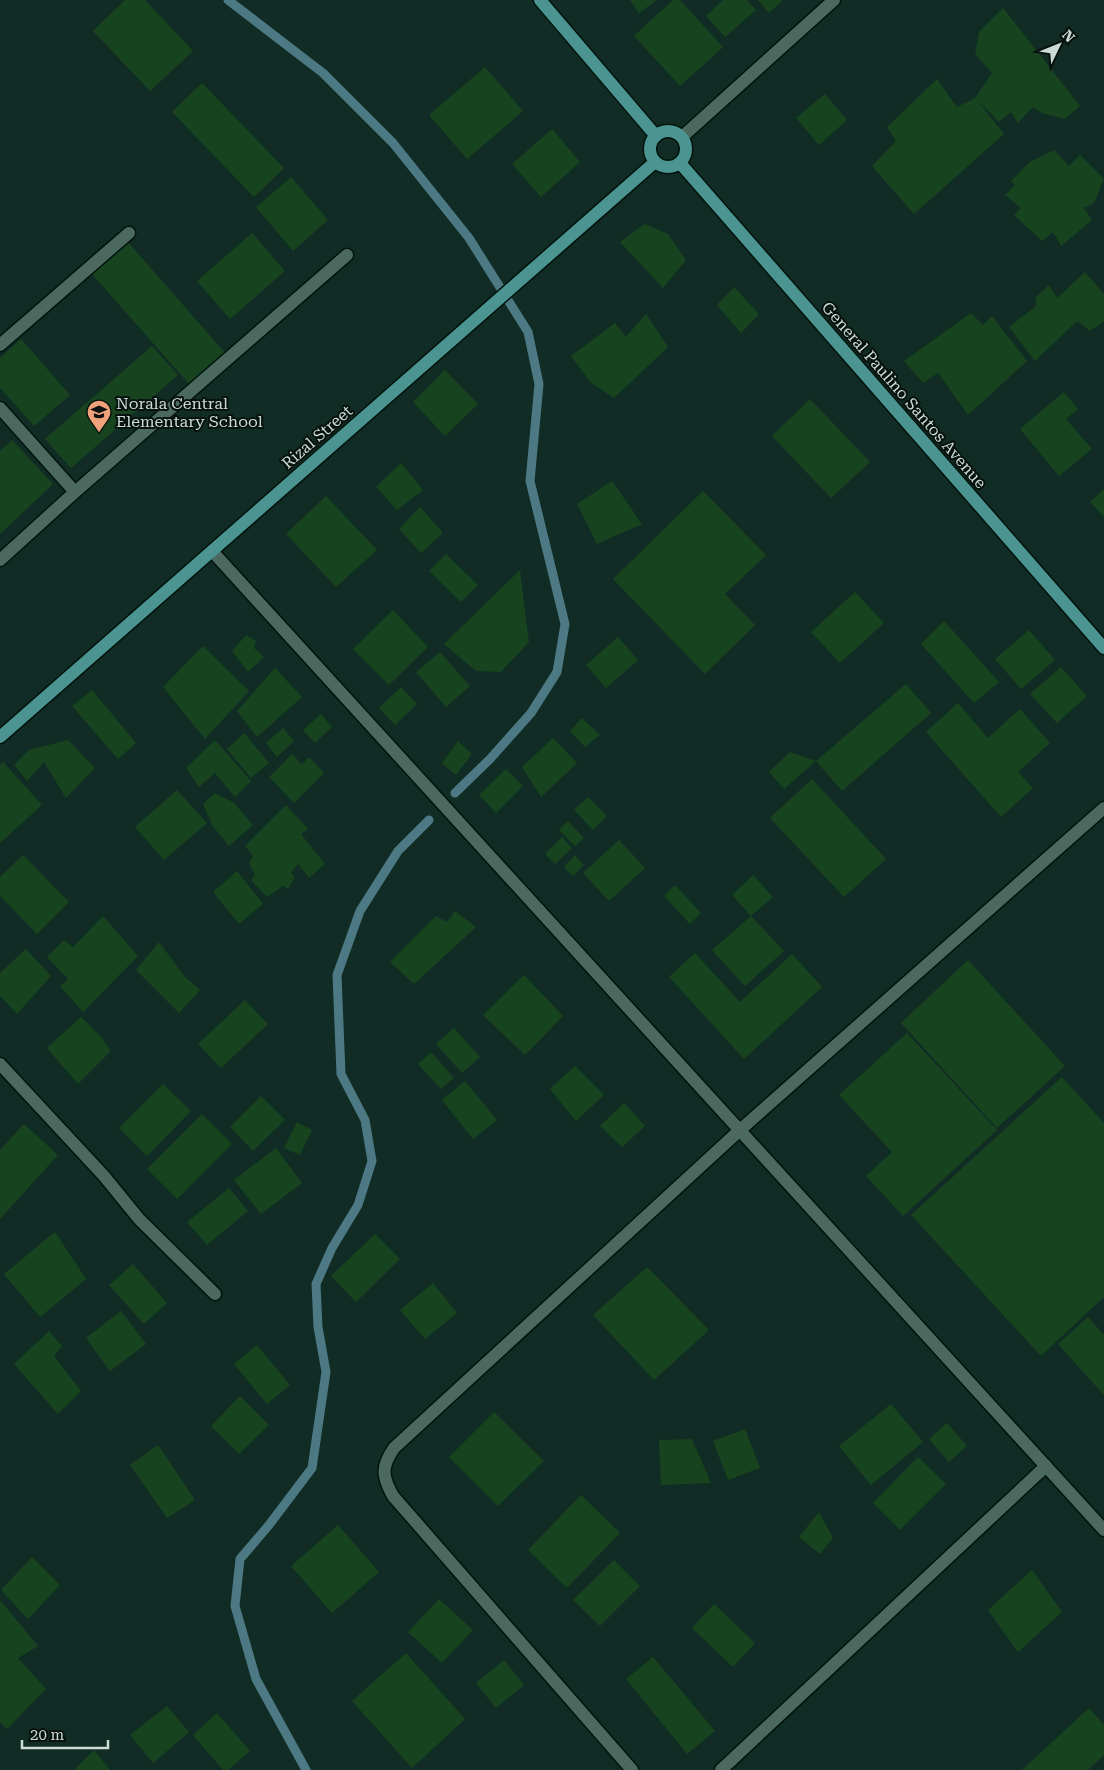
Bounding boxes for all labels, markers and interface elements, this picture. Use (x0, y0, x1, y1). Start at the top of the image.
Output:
north arrow (1034, 20, 1084, 70)
text: N (1059, 27, 1078, 46)
street label: General Paulino Santos Avenue (818, 298, 990, 492)
place label: Norala Central Elementary School (116, 394, 263, 431)
school or university icon: Norala Central Elementary School (86, 399, 112, 433)
street label: Rizal Street (278, 401, 356, 473)
scale bar (22, 1718, 109, 1750)
text: 20 m (30, 1726, 65, 1744)

